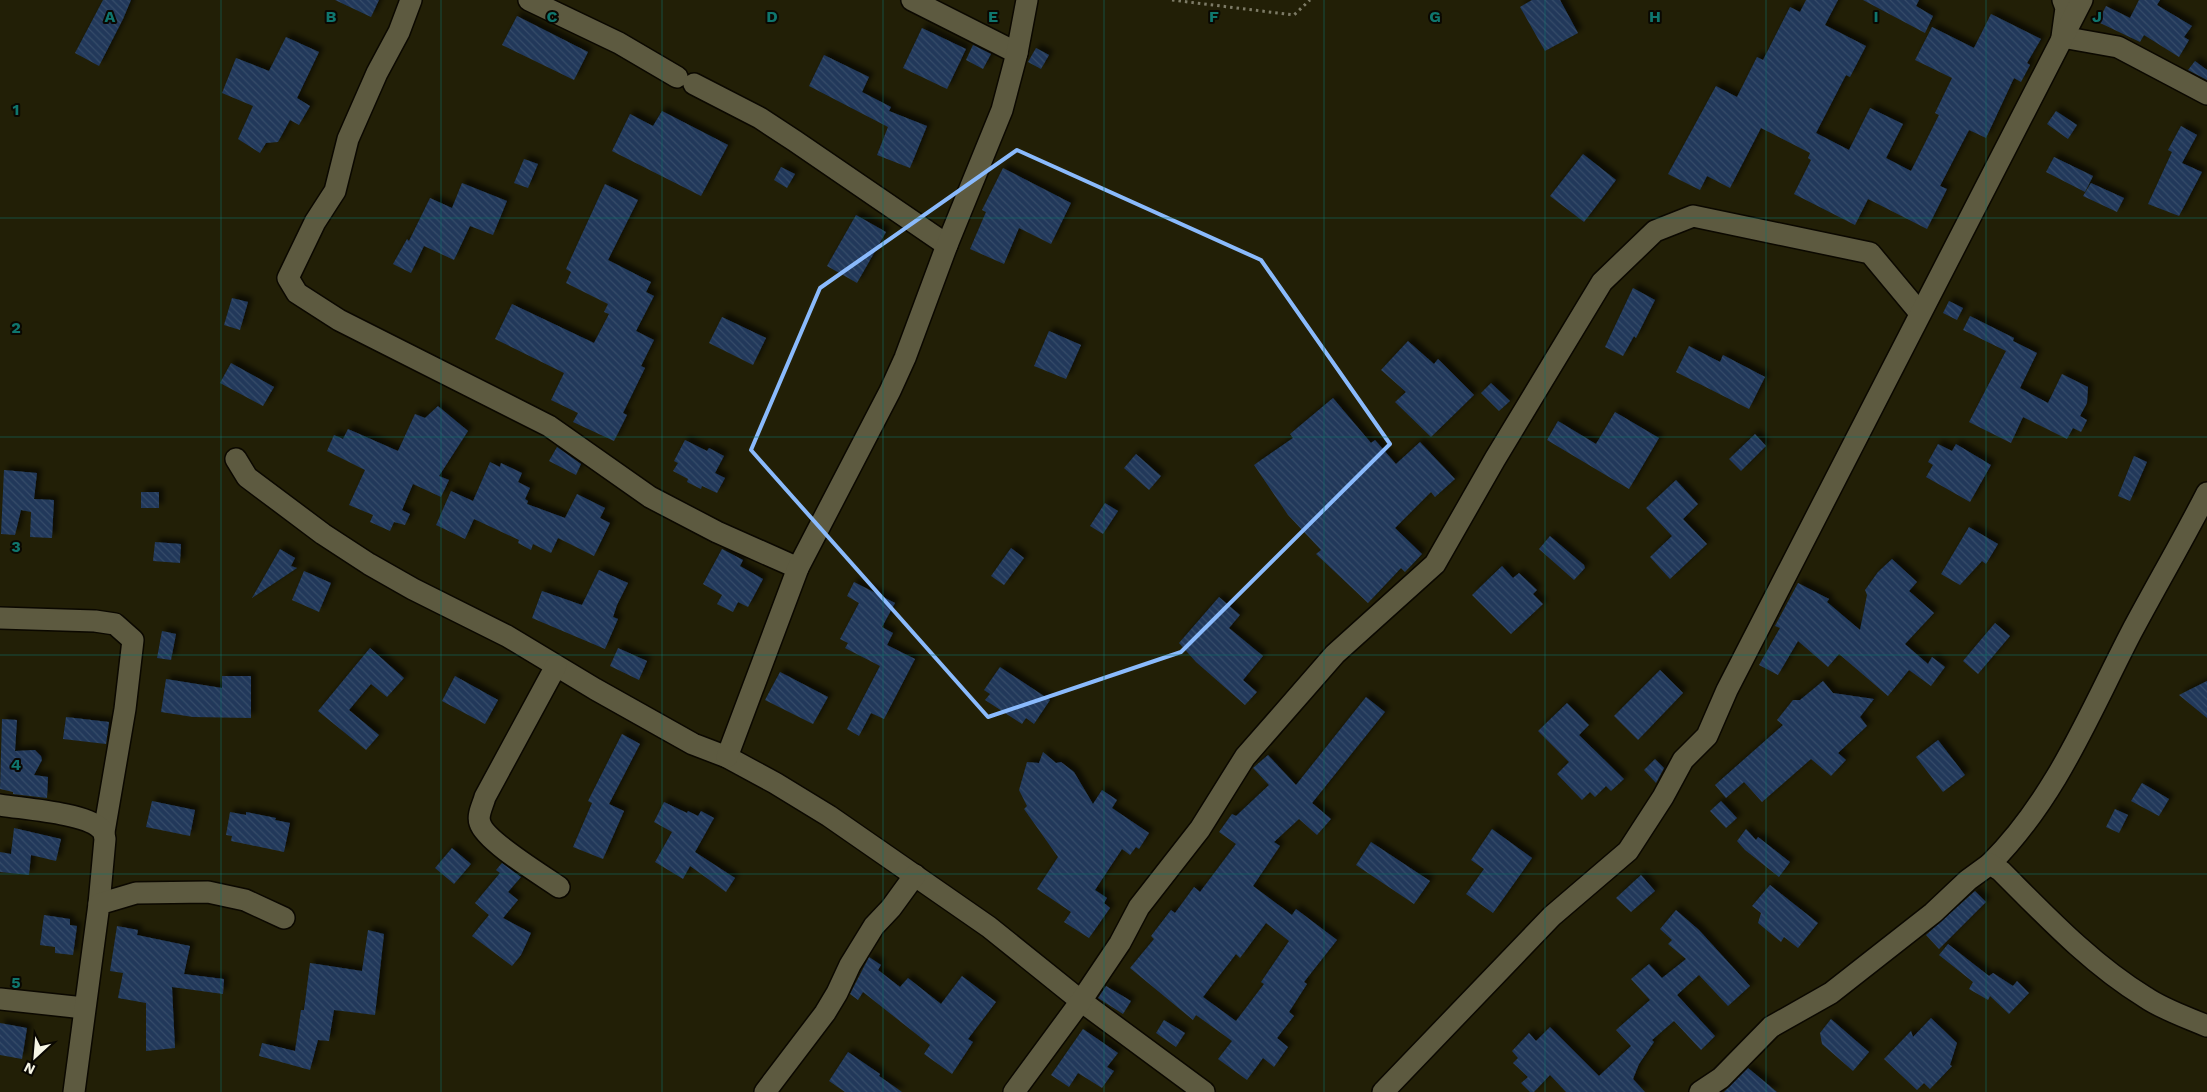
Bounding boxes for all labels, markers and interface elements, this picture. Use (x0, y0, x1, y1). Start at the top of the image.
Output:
text: A (105, 7, 116, 26)
text: B (326, 7, 337, 26)
text: C (547, 7, 558, 26)
text: D (766, 7, 778, 26)
text: E (988, 7, 998, 26)
text: F (1209, 7, 1219, 26)
text: G (1429, 7, 1441, 26)
text: H (1649, 7, 1661, 26)
text: I (1873, 7, 1879, 26)
text: J (2092, 7, 2102, 26)
text: 1 (13, 100, 19, 119)
text: 2 (11, 318, 21, 337)
text: 3 (11, 537, 21, 556)
text: 4 (11, 755, 21, 774)
text: 5 (11, 973, 21, 992)
north arrow (10, 1032, 60, 1082)
text: N (21, 1059, 37, 1078)

